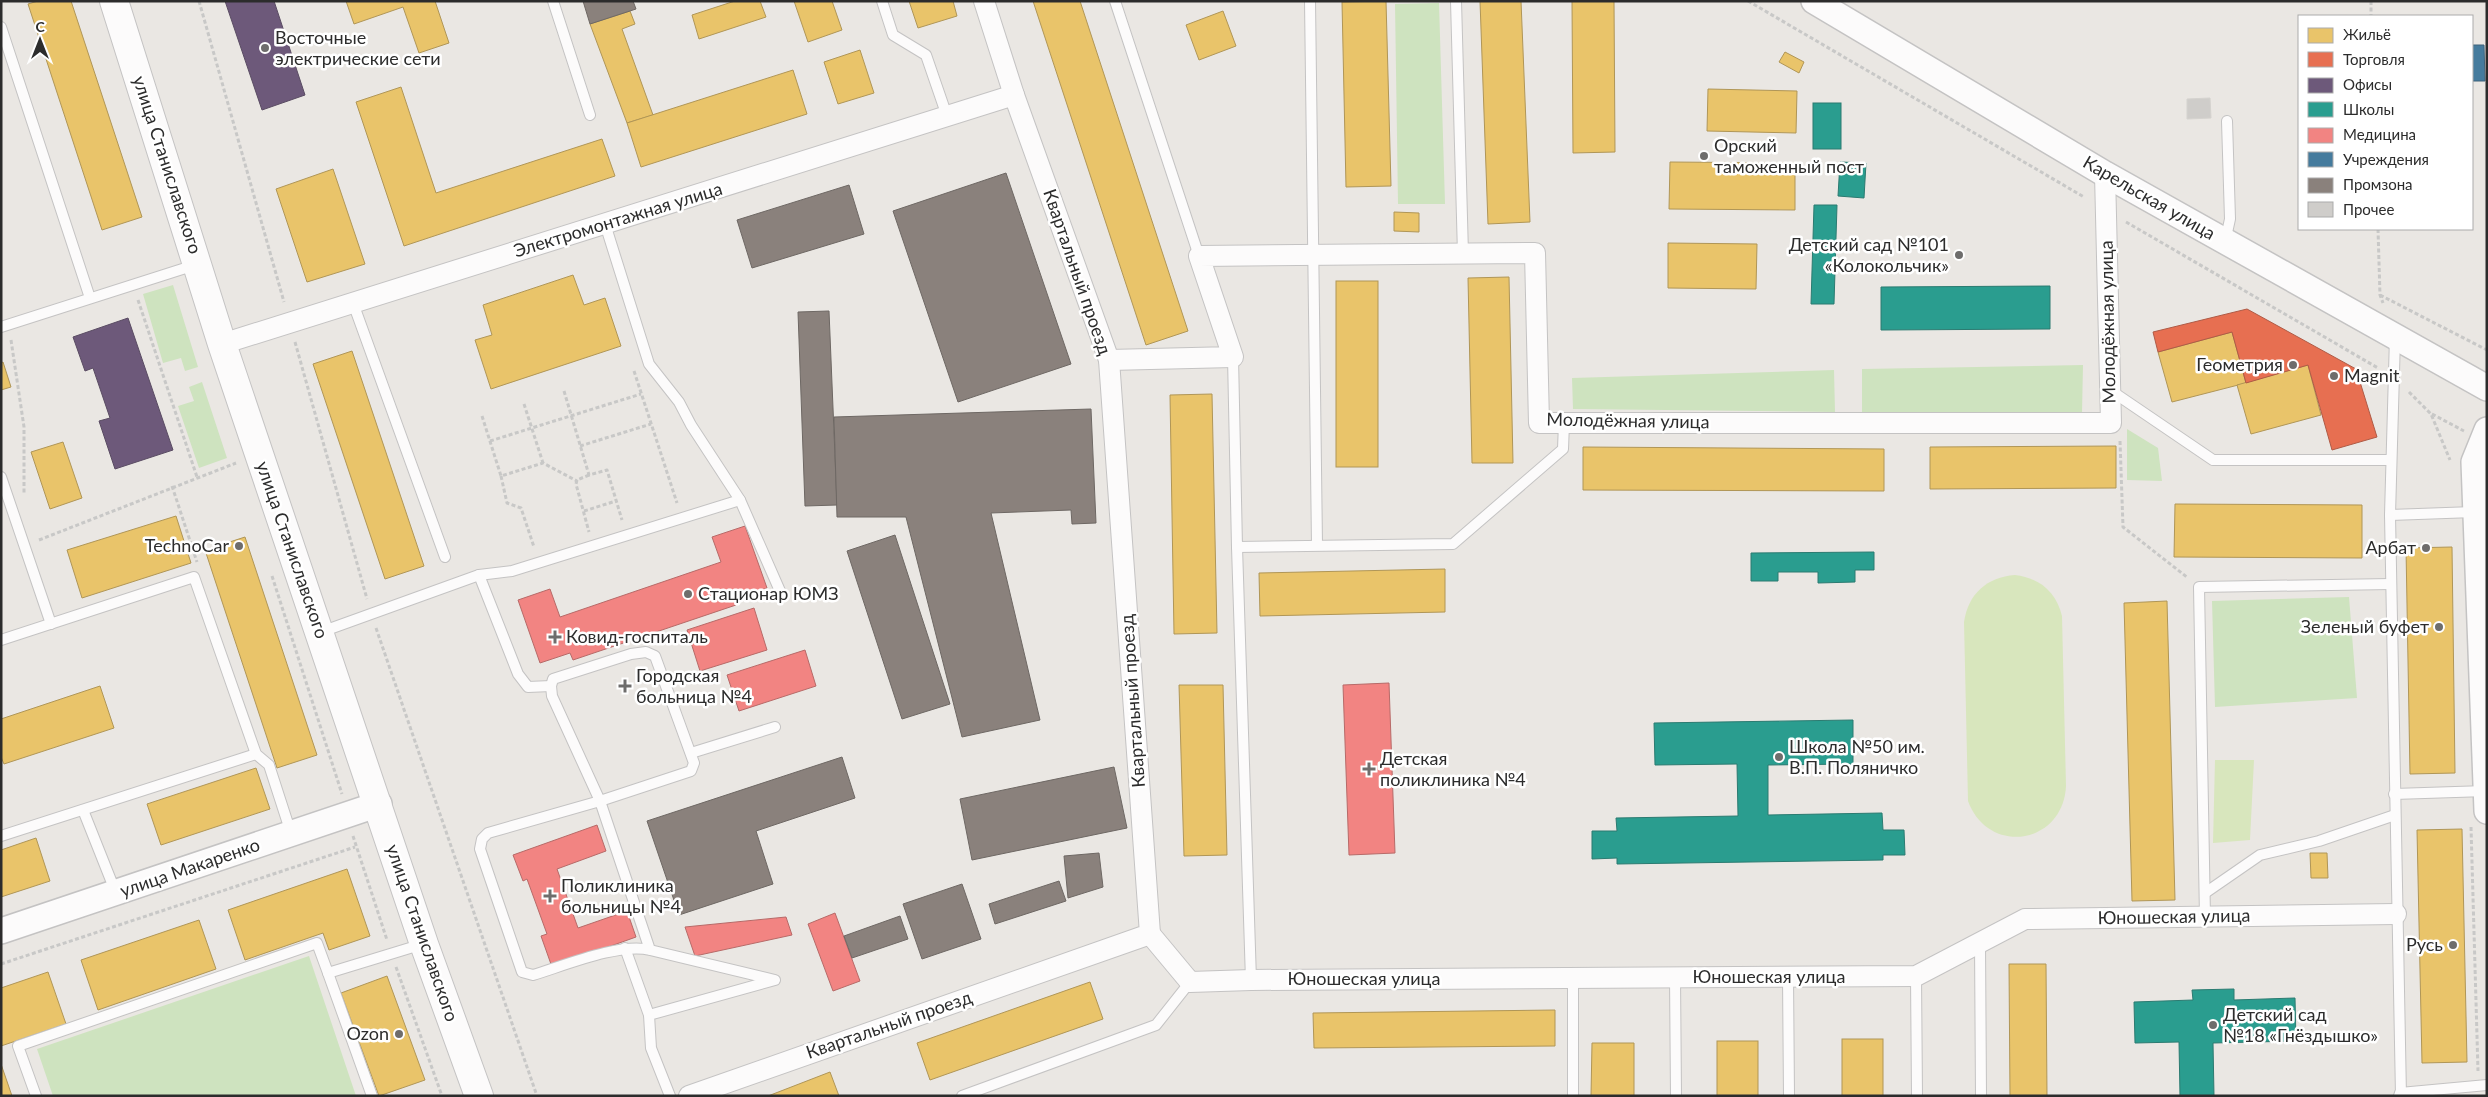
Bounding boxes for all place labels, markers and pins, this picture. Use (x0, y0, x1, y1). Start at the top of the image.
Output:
place label: Восточные электрические сети (275, 26, 441, 69)
marker: Восточные электрические сети (259, 42, 271, 54)
place label: Орский таможенный пост (1714, 134, 1864, 177)
marker: Орский таможенный пост (1698, 150, 1710, 162)
place label: Детский сад №101 «Колокольчик» (1789, 233, 1949, 276)
marker: Детский сад №101 «Колокольчик» (1953, 249, 1965, 261)
place label: Геометрия (2196, 353, 2283, 375)
marker: Геометрия (2287, 359, 2299, 371)
place label: Magnit (2344, 364, 2400, 386)
marker: Magnit (2328, 370, 2340, 382)
place label: TechnoCar (145, 534, 229, 556)
place label: Арбат (2365, 536, 2416, 558)
marker: TechnoCar (233, 540, 245, 552)
marker: Арбат (2420, 542, 2432, 554)
place label: Стационар ЮМЗ (698, 582, 839, 604)
marker: Стационар ЮМЗ (682, 588, 694, 600)
place label: Зеленый буфет (2301, 615, 2429, 637)
marker: Зеленый буфет (2433, 621, 2445, 633)
place label: Ковид-госпиталь (566, 625, 708, 647)
marker: Ковид-госпиталь (548, 630, 562, 644)
place label: Городская больница №4 (636, 664, 752, 707)
marker: Городская больница №4 (618, 679, 632, 693)
place label: Школа №50 им. В.П. Поляничко (1789, 735, 1925, 778)
place label: Детская поликлиника №4 (1380, 747, 1526, 790)
marker: Школа №50 им. В.П. Поляничко (1773, 751, 1785, 763)
marker: Детская поликлиника №4 (1362, 762, 1376, 776)
place label: Поликлиника больницы №4 (561, 874, 681, 917)
marker: Поликлиника больницы №4 (543, 889, 557, 903)
place label: Русь (2406, 933, 2443, 955)
marker: Русь (2447, 939, 2459, 951)
place label: Детский сад №18 «Гнёздышко» (2223, 1003, 2378, 1046)
marker: Детский сад №18 «Гнёздышко» (2207, 1019, 2219, 1031)
place label: Ozon (347, 1022, 389, 1044)
marker: Ozon (393, 1028, 405, 1040)

